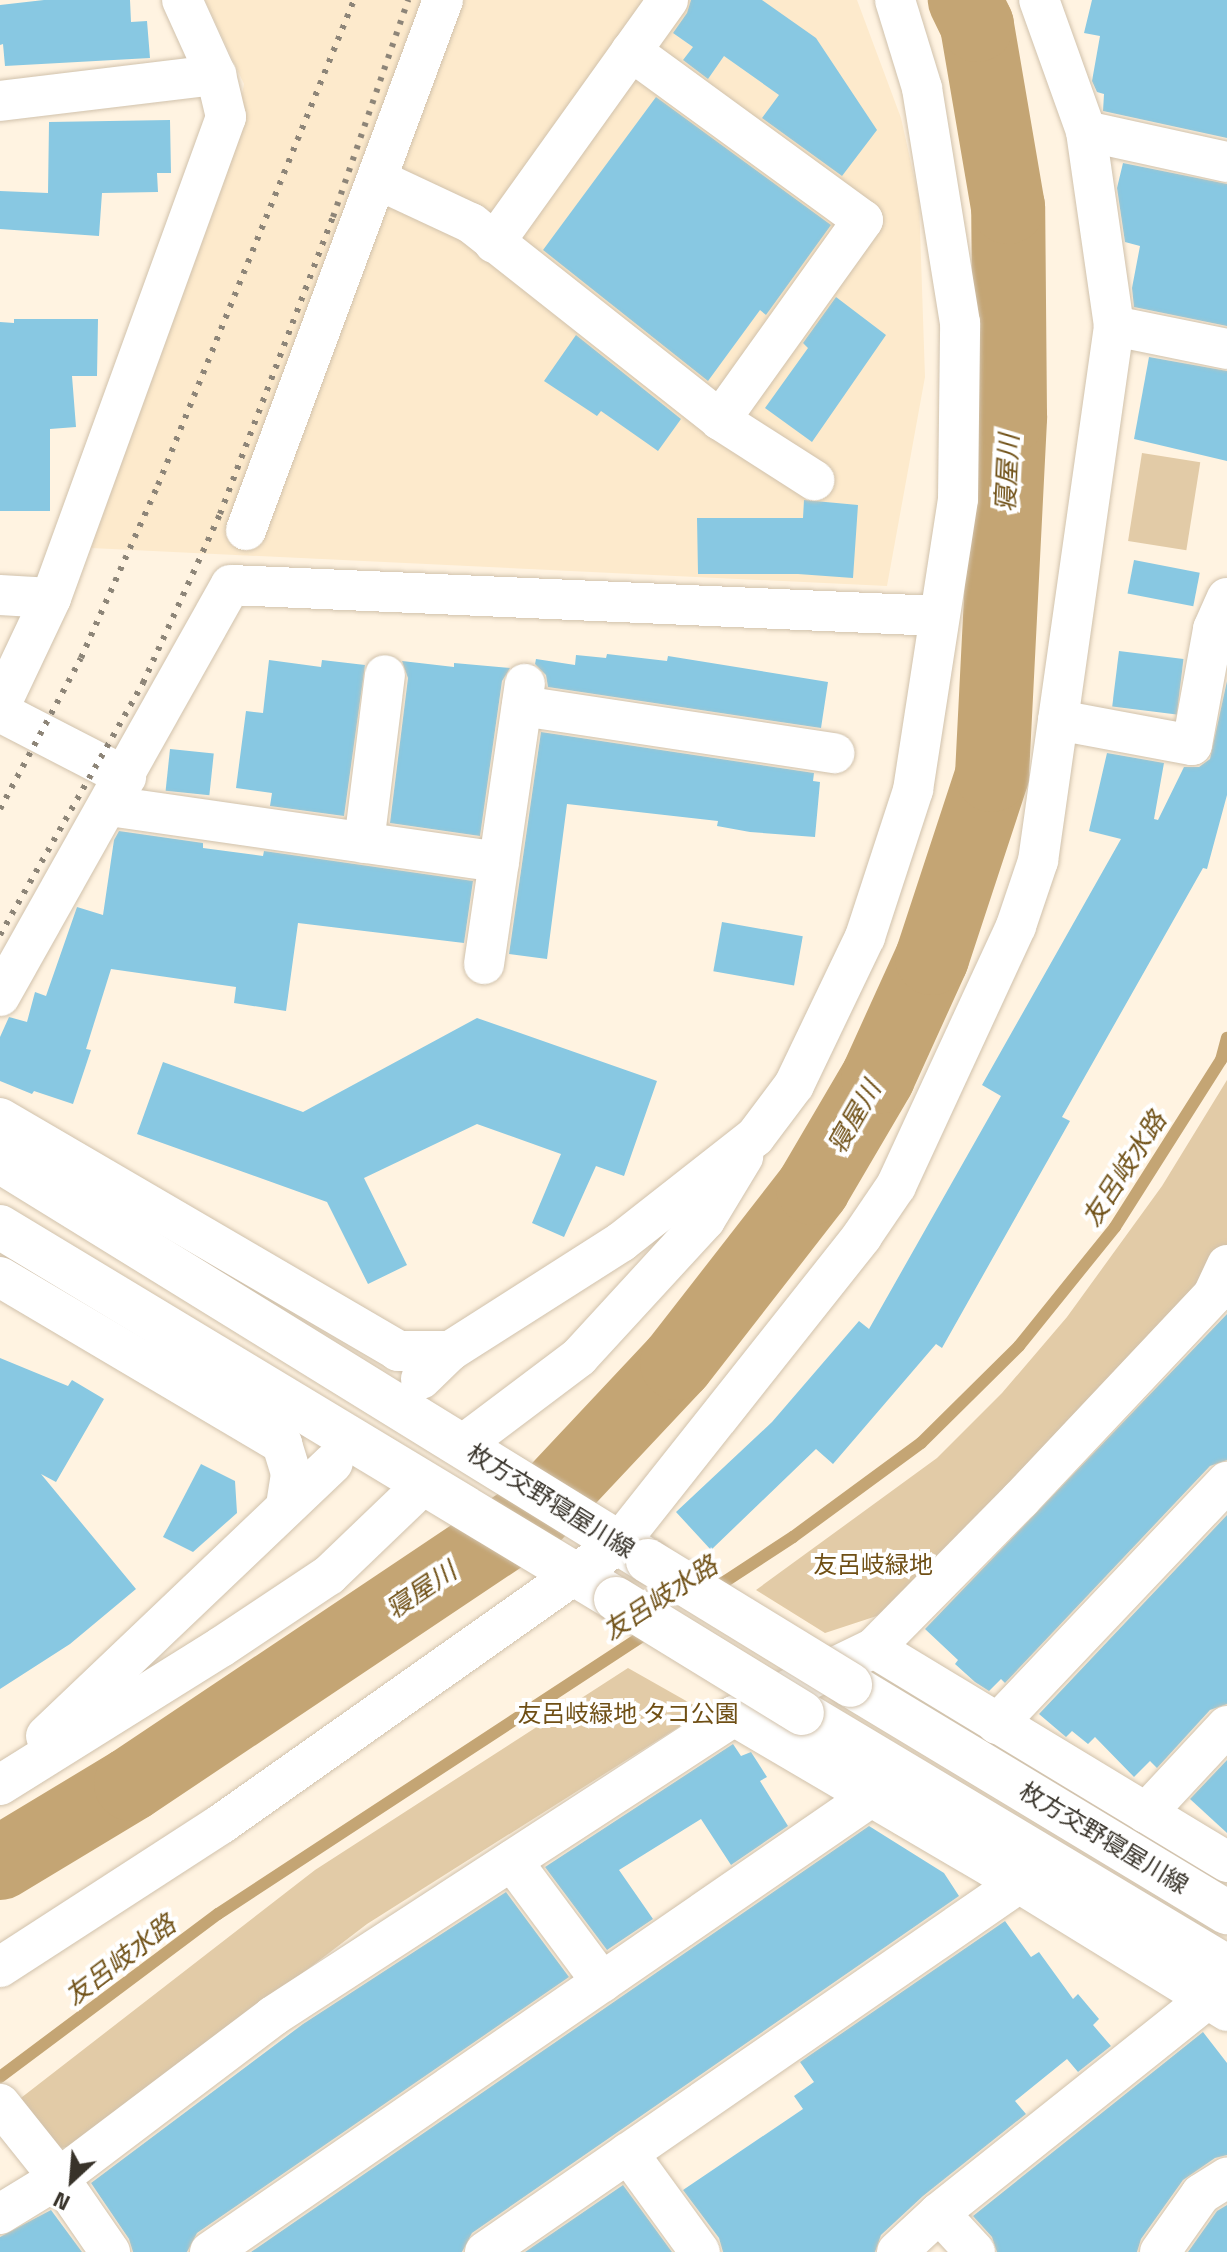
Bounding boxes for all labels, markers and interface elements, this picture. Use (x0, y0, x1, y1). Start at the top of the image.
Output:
water label: 寝屋川 (989, 433, 1025, 513)
water label: 寝屋川 (821, 1075, 887, 1159)
water label: 友呂岐水路 (1076, 1106, 1172, 1232)
street label: 枚方交野寝屋川線 (462, 1438, 640, 1564)
water label: 友呂岐水路 (597, 1550, 723, 1646)
park label: 友呂岐緑地 (813, 1551, 933, 1579)
water label: 寝屋川 (380, 1555, 462, 1625)
park label: 友呂岐緑地 タコ公園 (517, 1700, 739, 1728)
street label: 枚方交野寝屋川線 (1014, 1776, 1194, 1900)
water label: 友呂岐水路 (59, 1908, 181, 2012)
north arrow (32, 2140, 112, 2220)
text: N (47, 2183, 76, 2220)

